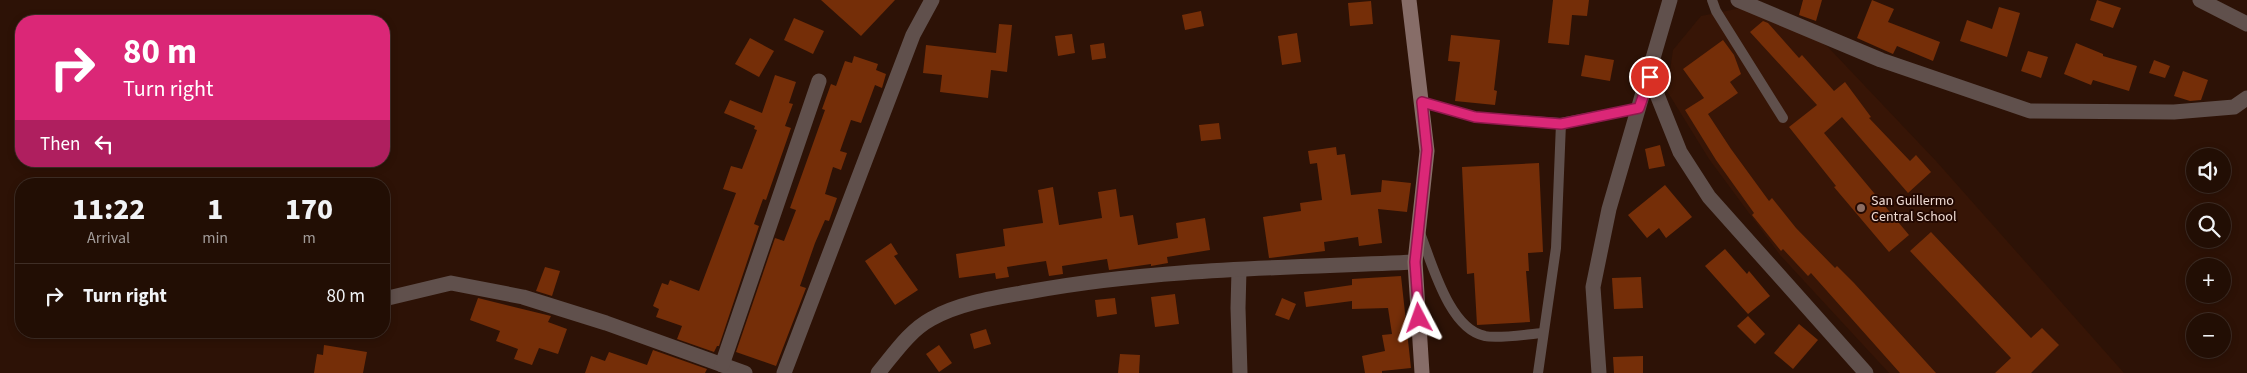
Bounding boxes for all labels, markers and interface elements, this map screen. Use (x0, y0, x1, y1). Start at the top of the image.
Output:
text: 80 m (123, 27, 197, 77)
icon: right (40, 35, 105, 100)
pin (1629, 56, 1671, 98)
icon: arrive (1636, 63, 1664, 91)
text: Turn right (123, 73, 213, 105)
icon: left (90, 130, 118, 158)
text: Then (40, 131, 80, 158)
map controls (2186, 148, 2231, 358)
button: sound (2186, 148, 2231, 193)
text: 11:22 (72, 188, 145, 231)
text: 1 (207, 188, 223, 231)
text: 170 (285, 188, 333, 231)
place label: San Guillermo Central School (1871, 191, 1957, 227)
marker: San Guillermo Central School (1855, 202, 1867, 214)
button: search (2186, 203, 2231, 248)
text: Arrival (87, 227, 130, 249)
text: min (202, 227, 228, 249)
text: m (302, 227, 316, 249)
button: + (2186, 258, 2231, 303)
icon: right (40, 282, 68, 310)
text: Turn right (83, 283, 167, 310)
text: 80 m (327, 283, 365, 310)
position arrow (1392, 291, 1444, 343)
button: − (2186, 313, 2231, 358)

